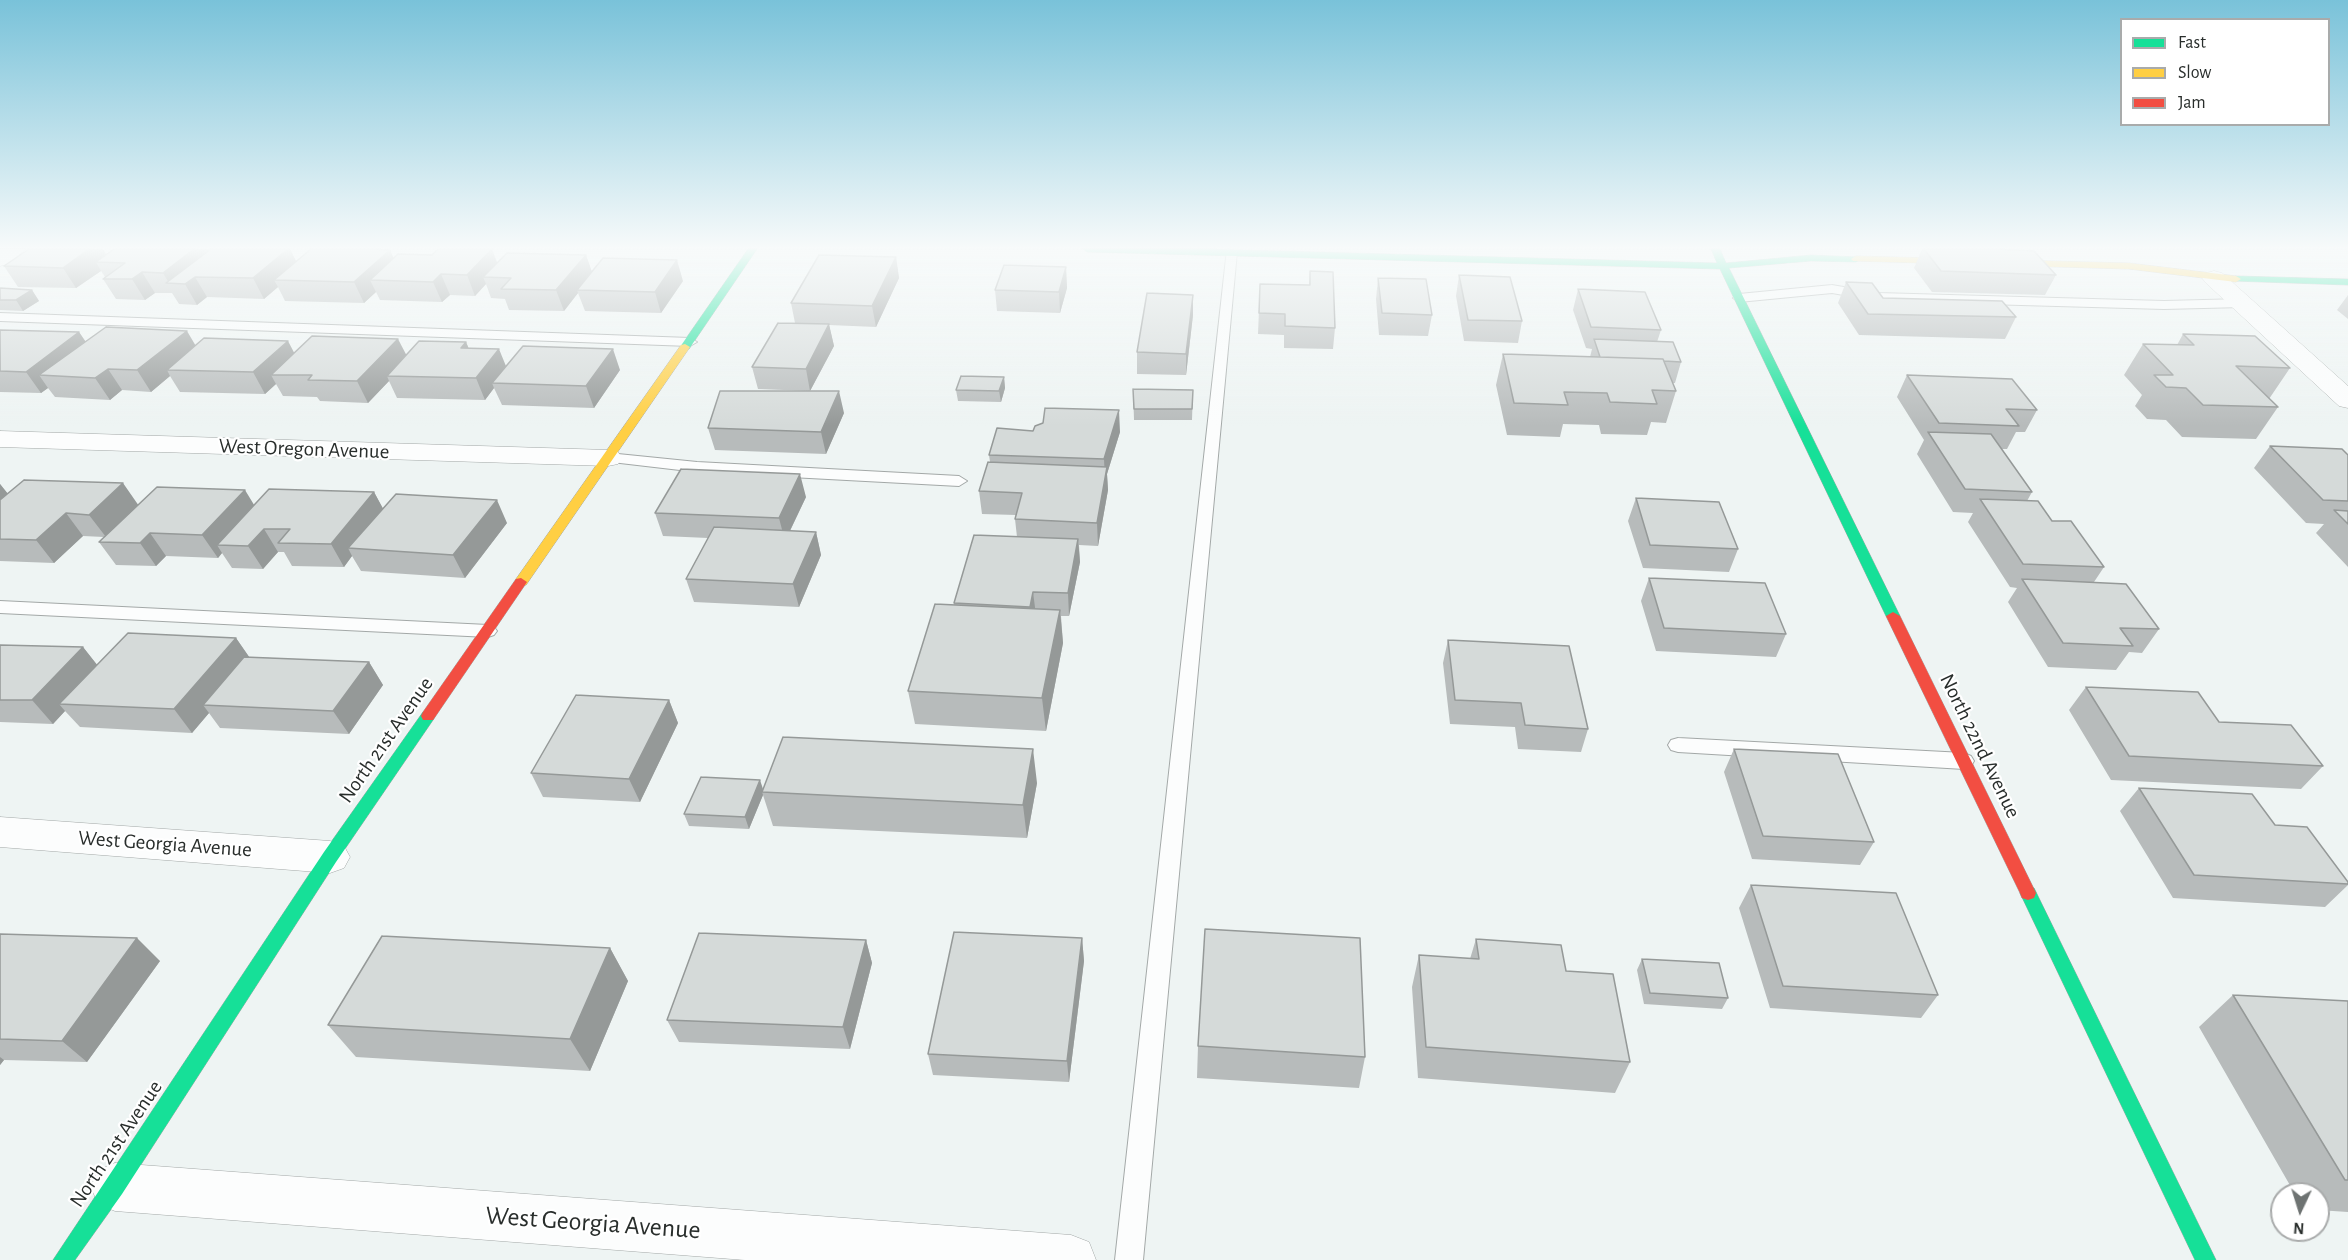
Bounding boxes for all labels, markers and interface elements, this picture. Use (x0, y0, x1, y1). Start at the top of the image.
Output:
legend (2120, 18, 2330, 126)
text: Fast (2178, 34, 2206, 52)
text: Slow (2178, 64, 2211, 82)
text: Jam (2178, 94, 2206, 112)
street label: West Oregon Avenue (218, 433, 390, 465)
street label: North 22nd Avenue (1934, 670, 2026, 822)
street label: North 21st Avenue (333, 672, 439, 808)
street label: West Georgia Avenue (77, 825, 253, 863)
street label: North 21st Avenue (64, 1076, 168, 1212)
north arrow (2270, 1182, 2330, 1242)
street label: West Georgia Avenue (485, 1200, 701, 1246)
text: N (2293, 1220, 2305, 1236)

